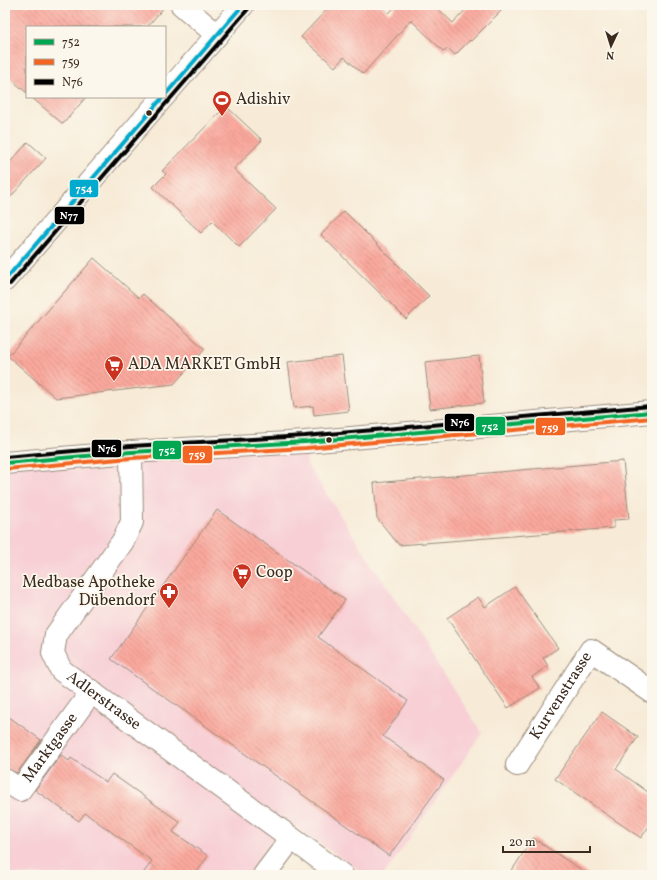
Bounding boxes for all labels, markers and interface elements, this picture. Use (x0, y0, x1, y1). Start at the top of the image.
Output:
legend (26, 26, 166, 98)
north arrow (591, 26, 631, 66)
text: 752 (62, 35, 80, 51)
text: N (606, 47, 615, 62)
text: 759 (62, 55, 80, 71)
text: N76 (62, 75, 83, 91)
sports icon: Adishiv (211, 89, 233, 117)
place label: Adishiv (236, 89, 291, 111)
unlabelled marker (144, 108, 154, 118)
line badge: 754 (69, 179, 99, 198)
text: 754 (75, 182, 93, 197)
line badge: N77 (54, 206, 85, 225)
text: N77 (60, 209, 78, 224)
supermarket icon: ADA MARKET GmbH (103, 354, 125, 382)
place label: ADA MARKET GmbH (128, 354, 281, 376)
line badge: N76 (444, 413, 475, 432)
text: N76 (450, 416, 470, 431)
line badge: 752 (475, 416, 506, 436)
line badge: 759 (535, 417, 566, 436)
text: 752 (482, 420, 498, 435)
text: 759 (542, 421, 558, 436)
unlabelled marker (324, 435, 334, 445)
line badge: N76 (91, 439, 122, 458)
line badge: 752 (152, 440, 182, 460)
text: N76 (97, 442, 117, 457)
text: 752 (159, 444, 175, 459)
line badge: 759 (182, 445, 213, 464)
text: 759 (189, 448, 205, 463)
supermarket icon: Coop (231, 562, 253, 590)
place label: Coop (256, 562, 293, 584)
place label: Medbase Apotheke Dübendorf (22, 572, 157, 612)
pharmacy icon: Medbase Apotheke Dübendorf (158, 581, 180, 609)
street label: Kurvenstrasse (525, 648, 598, 744)
street label: Adlerstrasse (62, 666, 145, 736)
street label: Marktgasse (18, 709, 83, 787)
scale bar (503, 828, 590, 854)
text: 20 m (509, 835, 536, 851)

